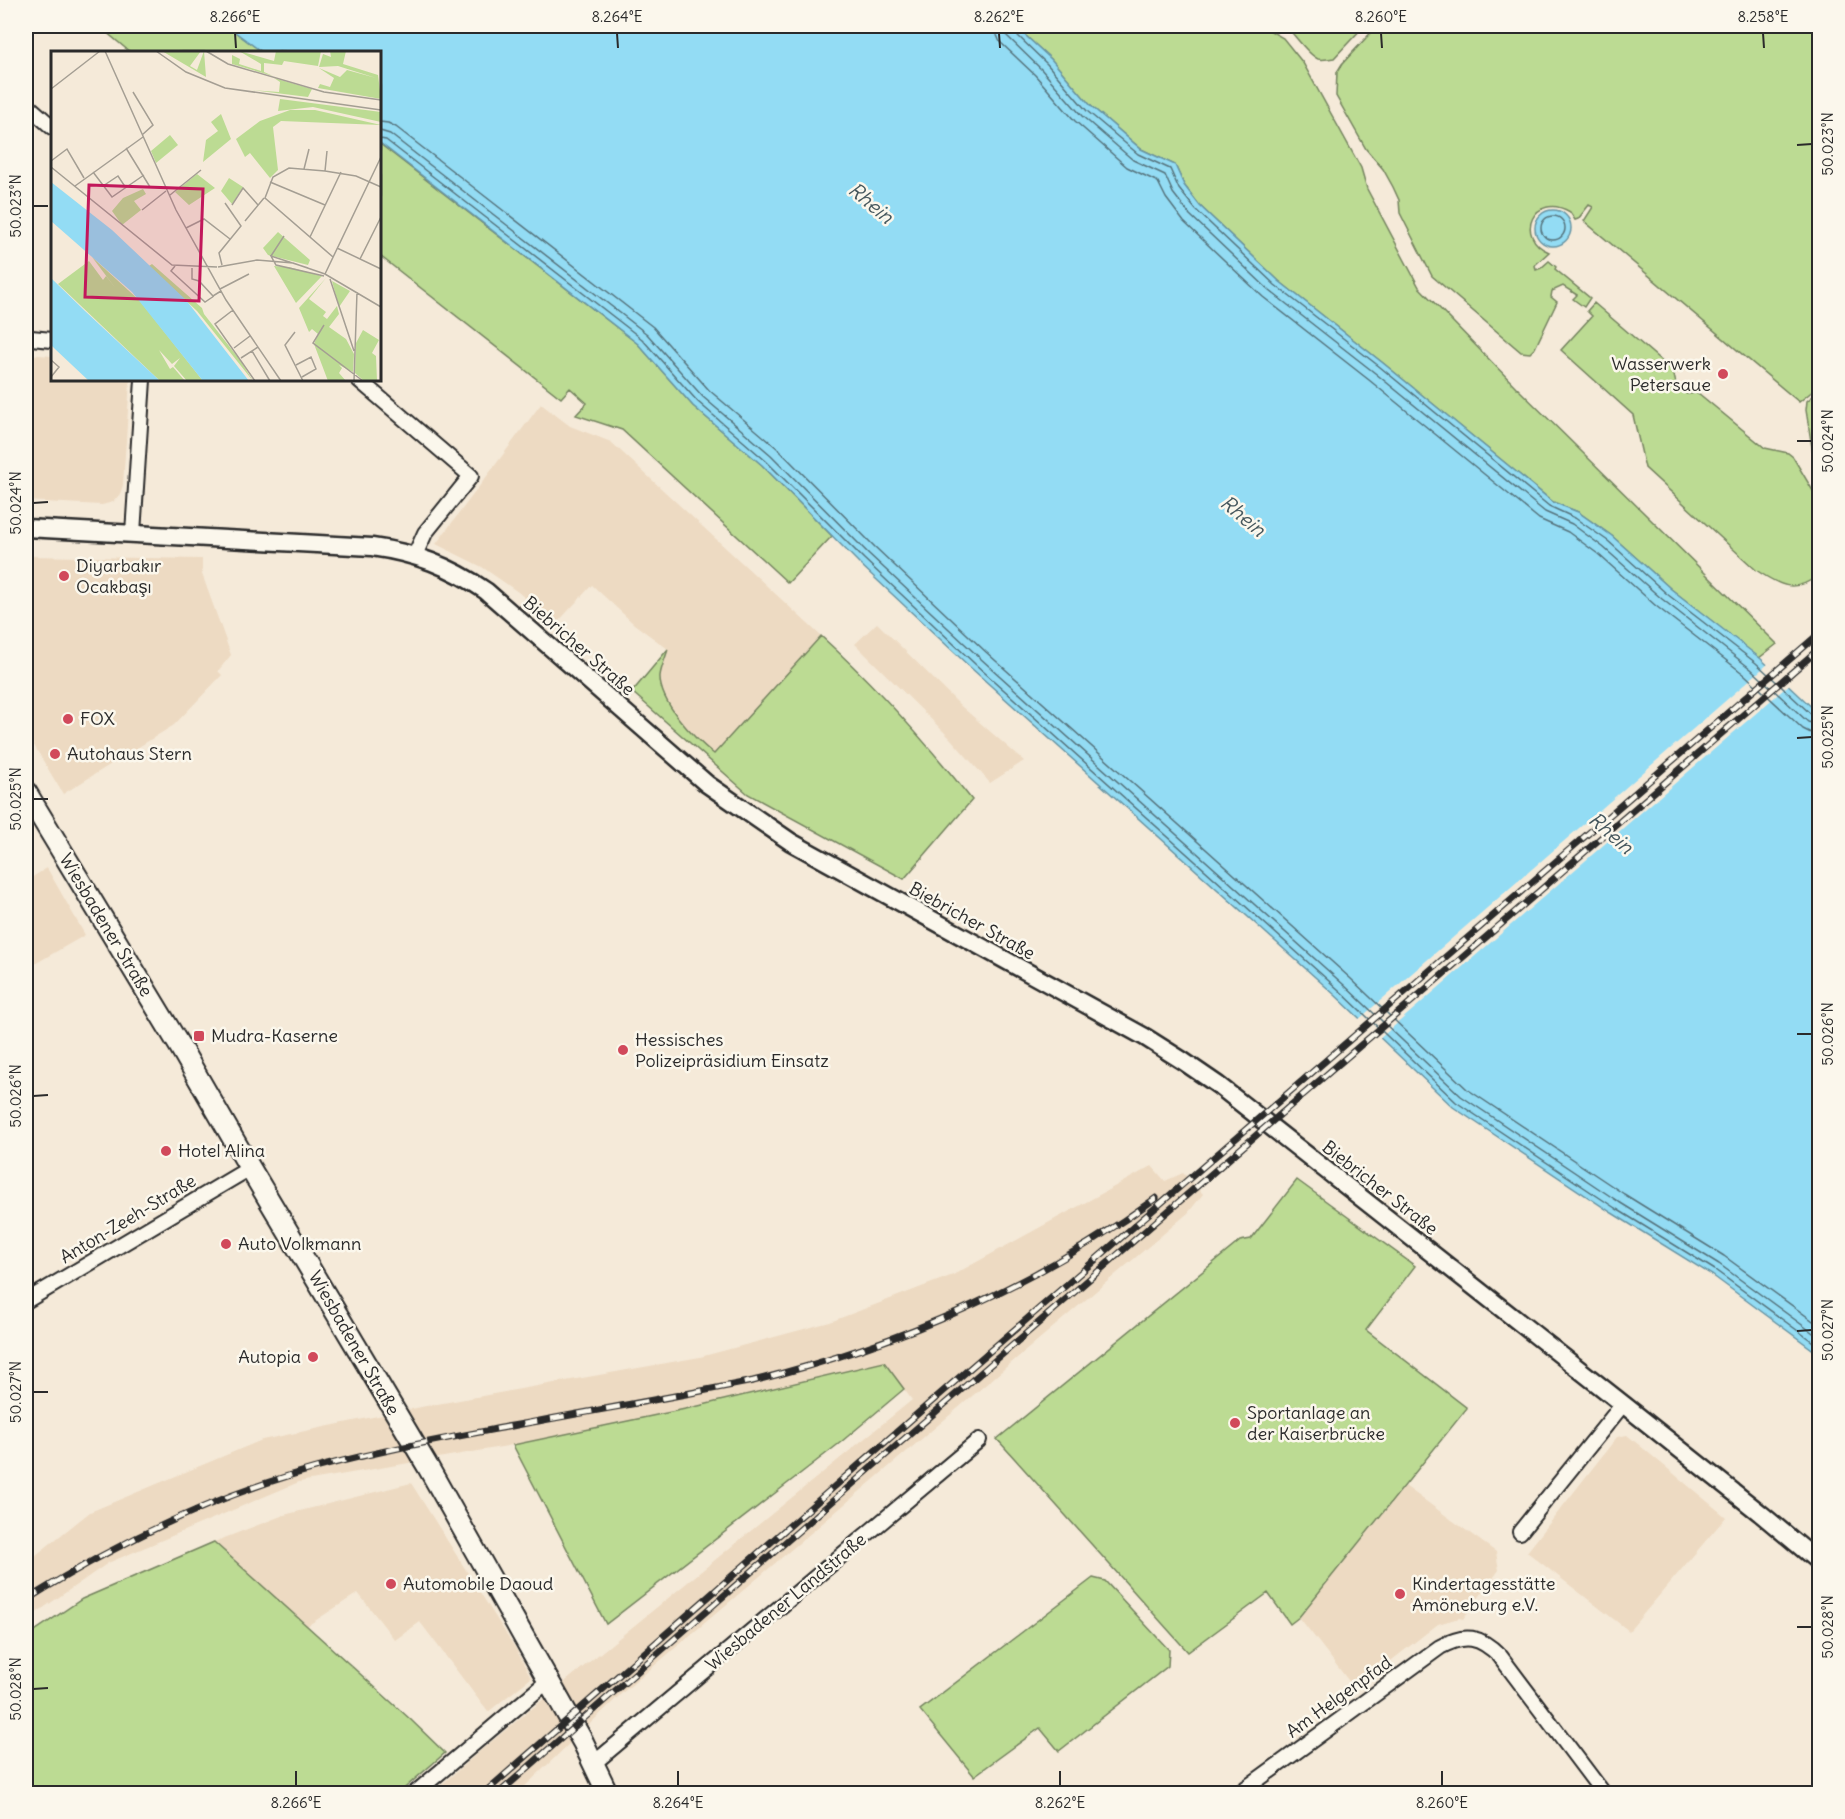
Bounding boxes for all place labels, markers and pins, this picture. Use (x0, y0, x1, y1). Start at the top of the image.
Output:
place label: Wasserwerk Petersaue (1611, 352, 1711, 396)
marker: Wasserwerk Petersaue (1716, 367, 1730, 381)
place label: Diyarbakır Ocakbaşı (76, 554, 162, 598)
marker: Diyarbakır Ocakbaşı (57, 569, 71, 583)
place label: FOX (80, 707, 116, 730)
marker: FOX (61, 712, 75, 726)
place label: Autohaus Stern (67, 742, 192, 765)
marker: Autohaus Stern (48, 747, 62, 761)
place label: Mudra-Kaserne (211, 1024, 338, 1047)
place label: Hessisches Polizeipräsidium Einsatz (635, 1028, 829, 1072)
marker: Mudra-Kaserne (192, 1029, 206, 1043)
marker: Hessisches Polizeipräsidium Einsatz (616, 1043, 630, 1057)
place label: Hotel Alina (178, 1139, 265, 1162)
marker: Hotel Alina (159, 1144, 173, 1158)
place label: Auto Volkmann (238, 1232, 361, 1255)
marker: Auto Volkmann (219, 1237, 233, 1251)
place label: Autopia (238, 1345, 301, 1368)
marker: Autopia (306, 1350, 320, 1364)
place label: Sportanlage an der Kaiserbrücke (1247, 1401, 1385, 1445)
marker: Sportanlage an der Kaiserbrücke (1228, 1416, 1242, 1430)
place label: Automobile Daoud (403, 1572, 554, 1595)
place label: Kindertagesstätte Amöneburg e.V. (1412, 1572, 1556, 1616)
marker: Automobile Daoud (384, 1577, 398, 1591)
marker: Kindertagesstätte Amöneburg e.V. (1393, 1587, 1407, 1601)

